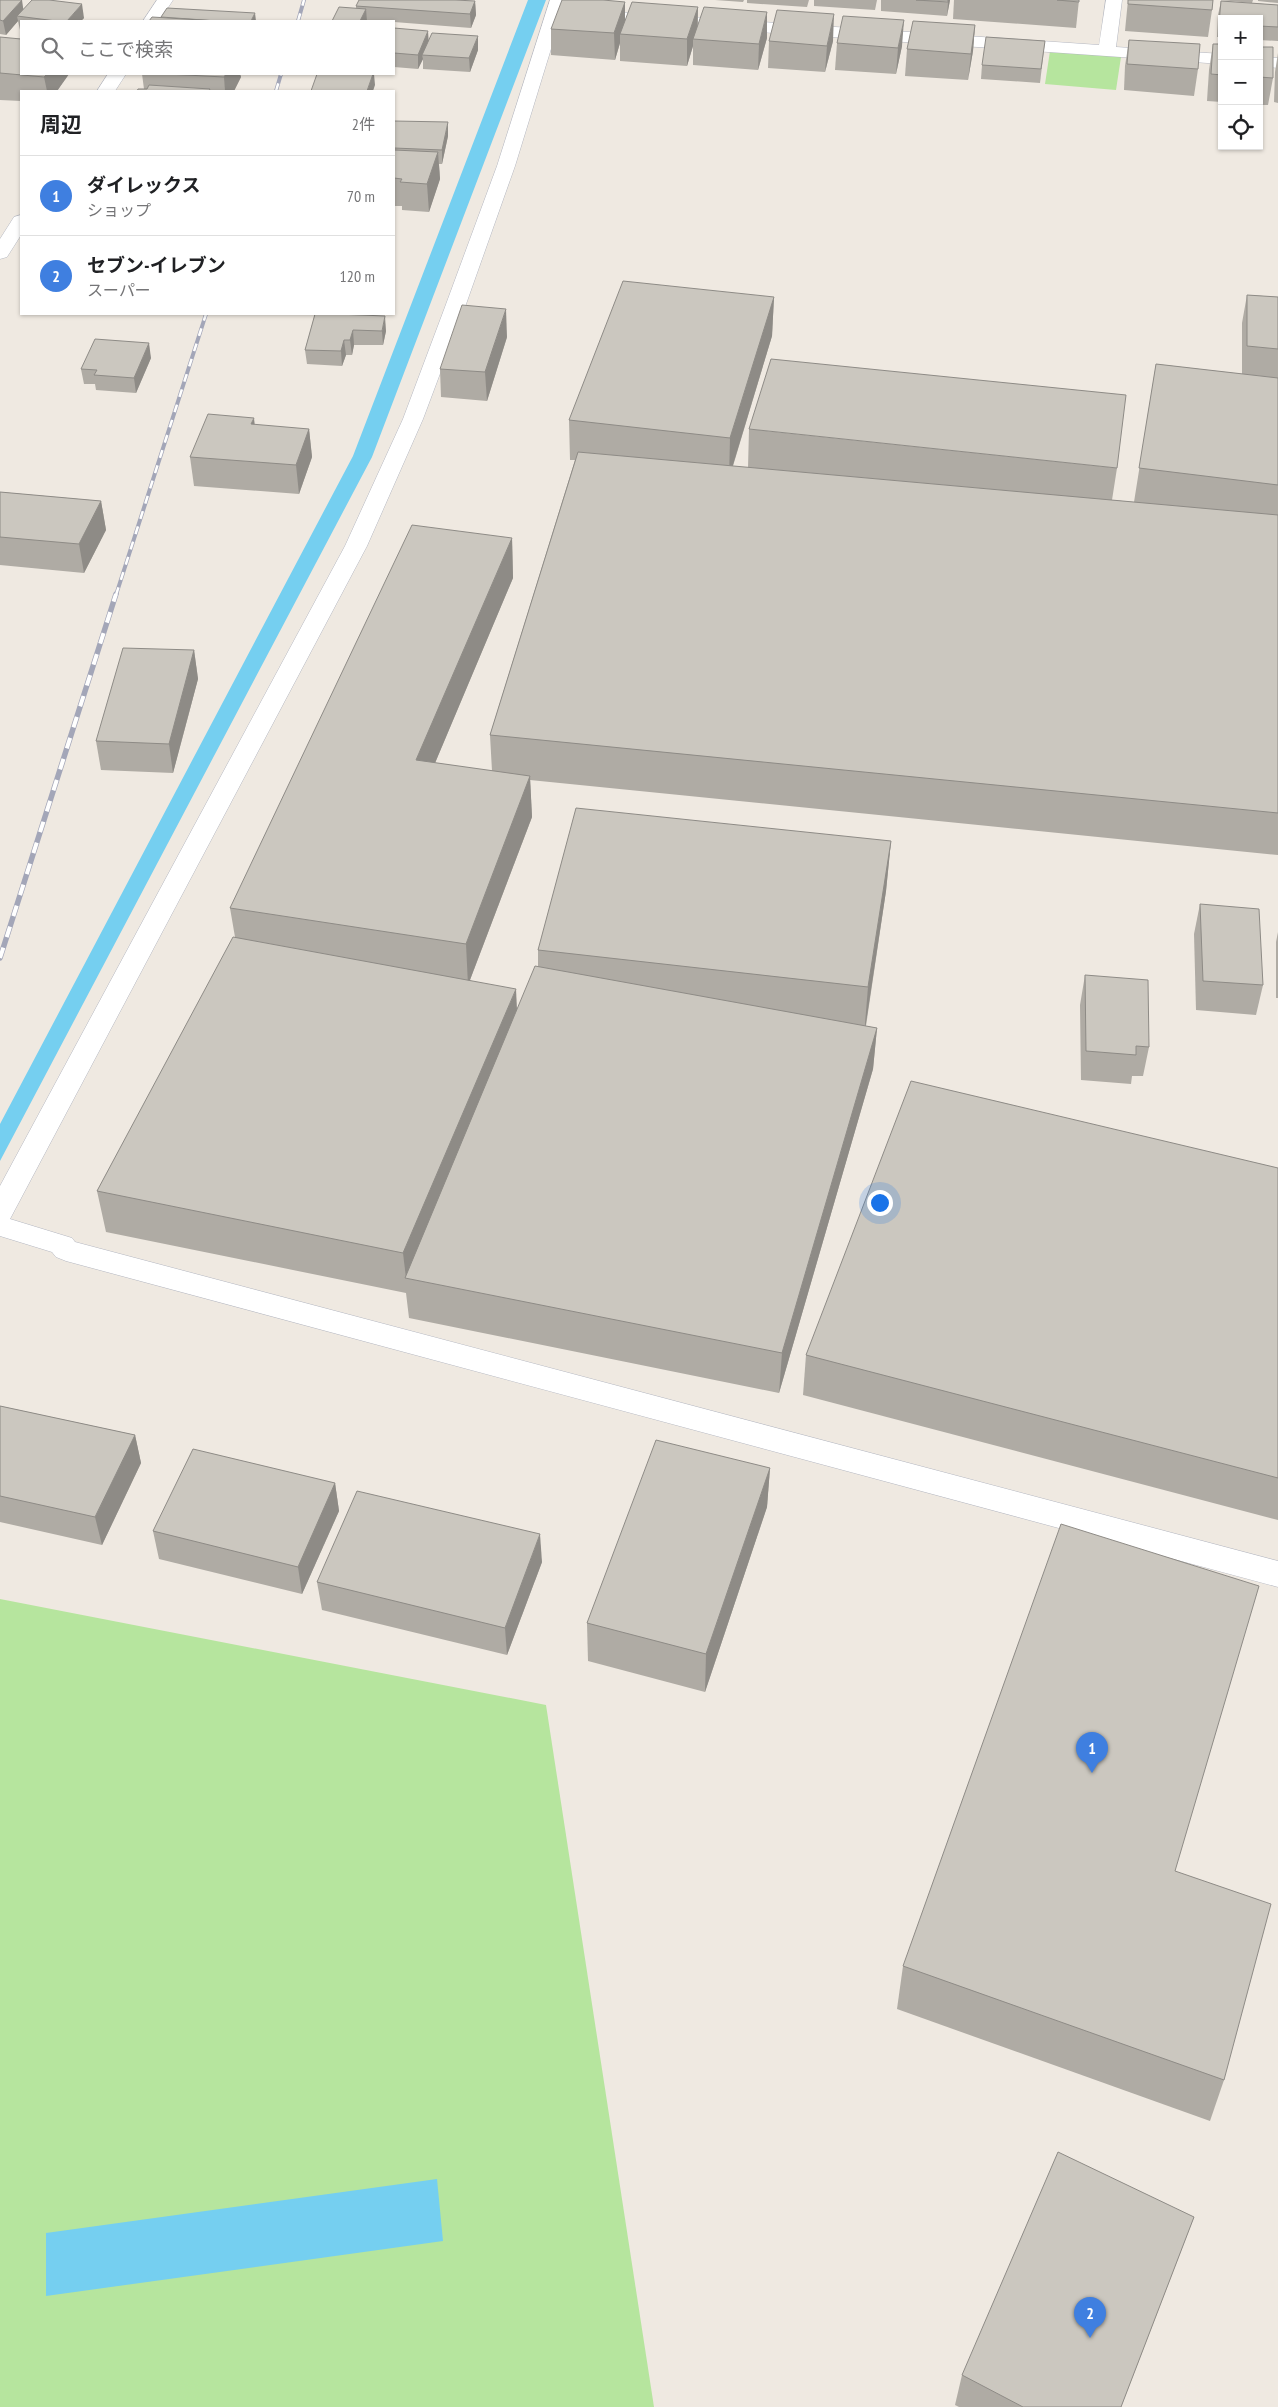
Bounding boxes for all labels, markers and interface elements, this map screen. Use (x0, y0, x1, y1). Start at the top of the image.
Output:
map controls (1218, 15, 1263, 150)
button: + (1218, 15, 1263, 60)
search box (20, 20, 395, 75)
icon: search (38, 34, 66, 62)
text: ここで検索 (78, 37, 173, 61)
button: − (1218, 60, 1263, 105)
button: locate (1218, 105, 1263, 150)
text: 周辺 (40, 111, 82, 138)
text: 2件 (352, 114, 375, 134)
text: ダイレックス (87, 173, 200, 197)
text: 1 (52, 186, 60, 206)
text: 70 m (347, 186, 375, 206)
text: ショップ (87, 200, 151, 220)
text: セブン-イレブン (87, 253, 226, 277)
text: 2 (52, 266, 60, 286)
text: 120 m (340, 266, 375, 286)
text: スーパー (87, 280, 151, 300)
your location (867, 1190, 893, 1216)
pin: 1 (1076, 1732, 1108, 1773)
pin: 2 (1074, 2297, 1106, 2338)

